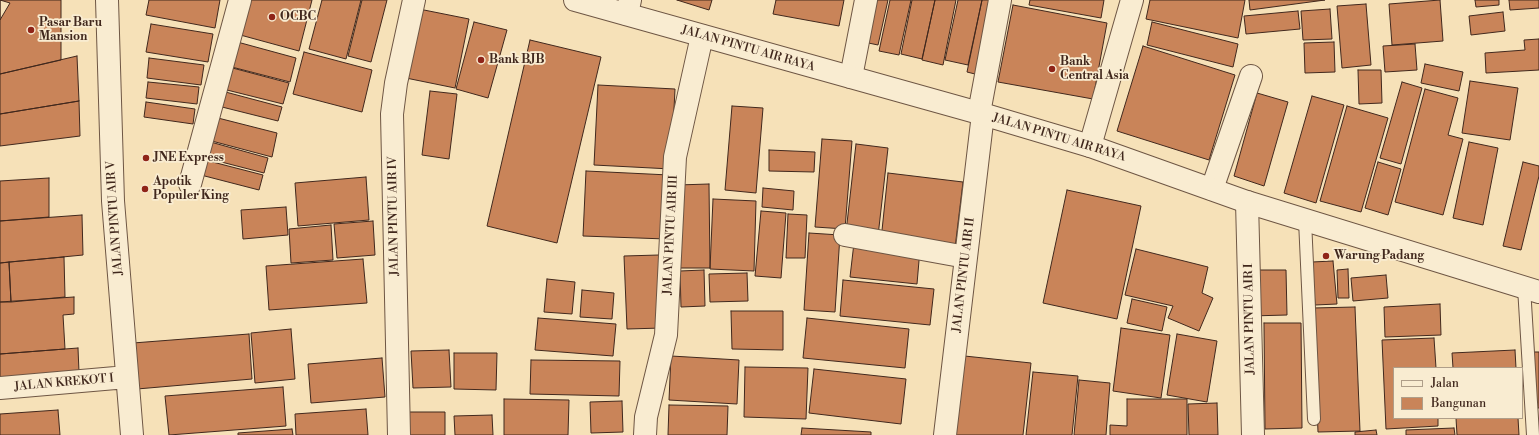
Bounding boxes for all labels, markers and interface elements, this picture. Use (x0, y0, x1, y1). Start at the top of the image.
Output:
place label: OCBC (280, 10, 316, 24)
marker: OCBC (267, 12, 277, 22)
place label: Pasar Baru Mansion (39, 16, 102, 44)
street label: JALAN PINTU AIR RAYA (680, 23, 816, 75)
marker: Pasar Baru Mansion (26, 25, 36, 35)
place label: Bank BJB (489, 53, 544, 67)
marker: Bank BJB (476, 55, 486, 65)
place label: Bank Central Asia (1060, 55, 1129, 83)
marker: Bank Central Asia (1047, 64, 1057, 74)
street label: JALAN PINTU AIR RAYA (991, 111, 1127, 165)
place label: JNE Express (154, 151, 224, 165)
marker: JNE Express (141, 153, 151, 163)
street label: JALAN PINTU AIR IV (386, 156, 402, 276)
street label: JALAN PINTU AIR V (104, 160, 126, 276)
place label: Apotik Populer King (153, 175, 229, 203)
street label: JALAN PINTU AIR III (661, 175, 681, 295)
marker: Apotik Populer King (140, 184, 150, 194)
street label: JALAN PINTU AIR II (950, 217, 978, 333)
place label: Warung Padang (1334, 249, 1424, 263)
marker: Warung Padang (1321, 251, 1331, 261)
street label: JALAN PINTU AIR I (1242, 263, 1258, 375)
legend (1393, 367, 1523, 419)
street label: JALAN KREKOT I (14, 371, 114, 395)
text: Jalan (1431, 376, 1459, 391)
text: Bangunan (1431, 396, 1486, 411)

